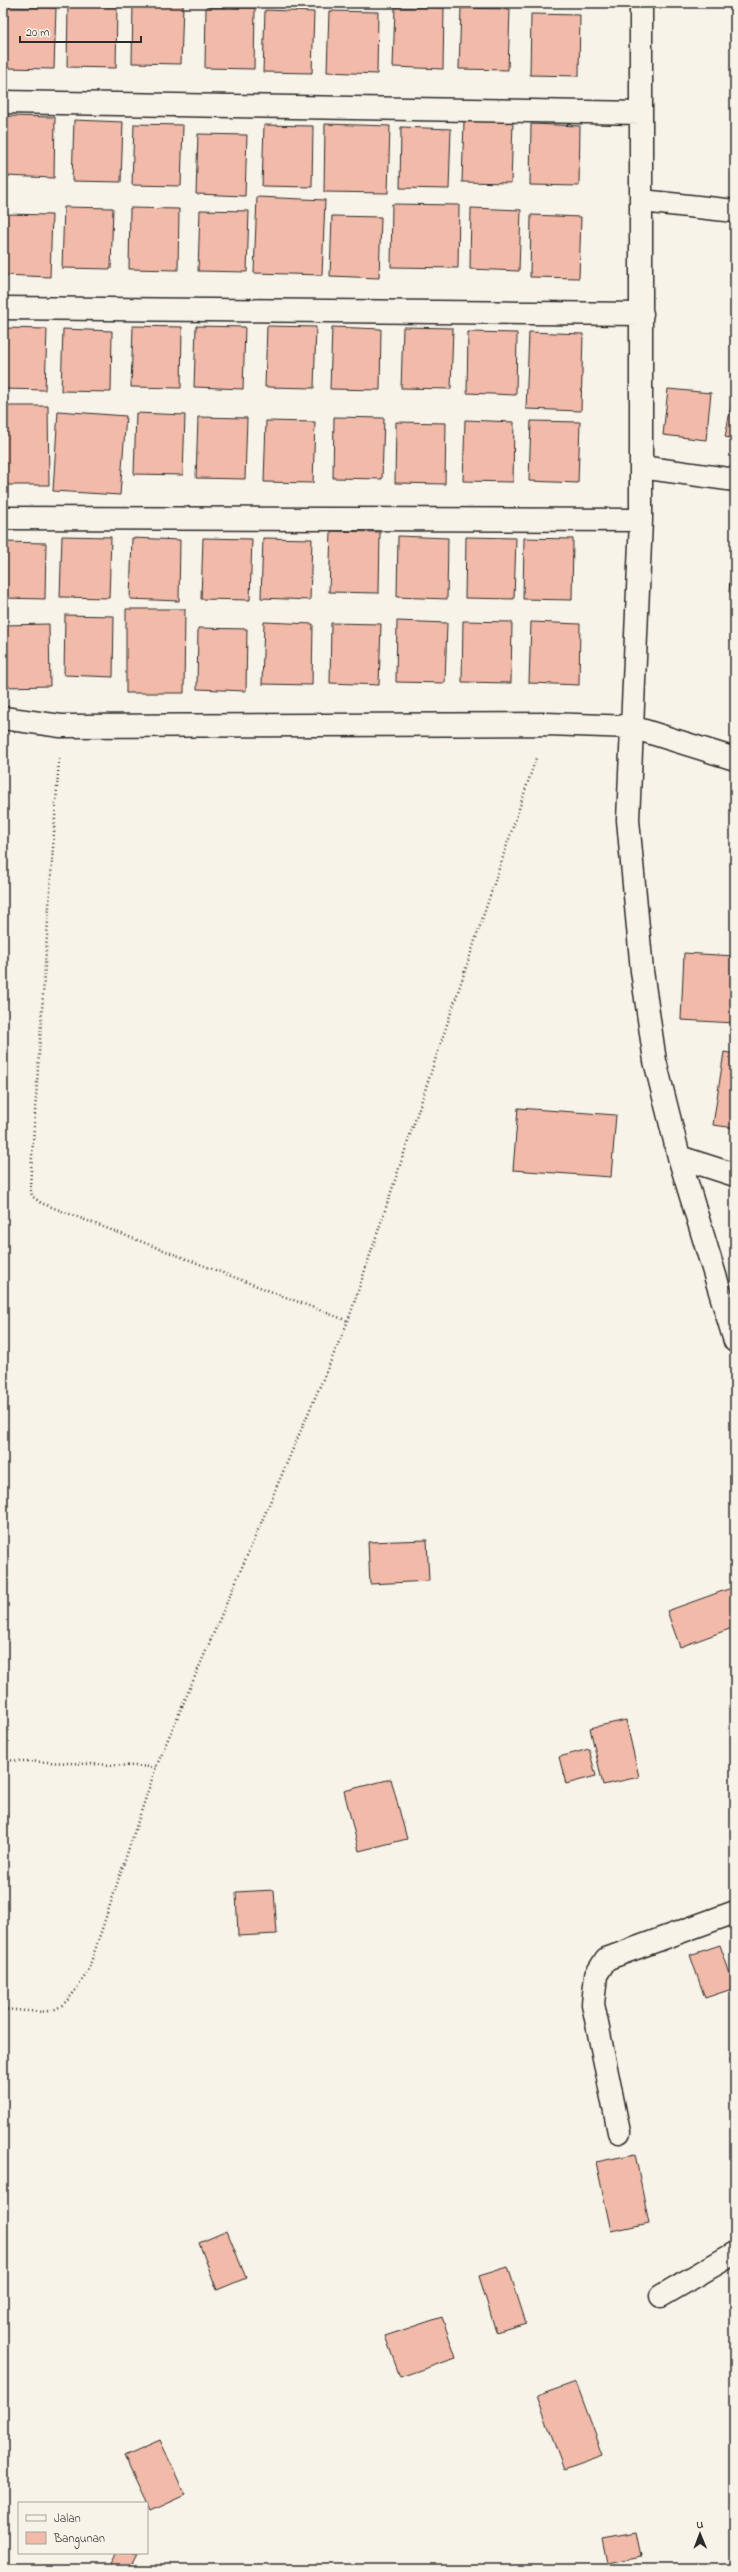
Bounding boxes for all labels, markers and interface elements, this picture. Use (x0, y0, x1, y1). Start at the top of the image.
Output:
scale bar (20, 18, 141, 44)
text: 20 m (26, 24, 49, 42)
legend (18, 2502, 148, 2554)
text: Jalan (54, 2510, 81, 2528)
north arrow (680, 2514, 720, 2554)
text: U (696, 2517, 704, 2533)
text: Bangunan (53, 2530, 105, 2549)

